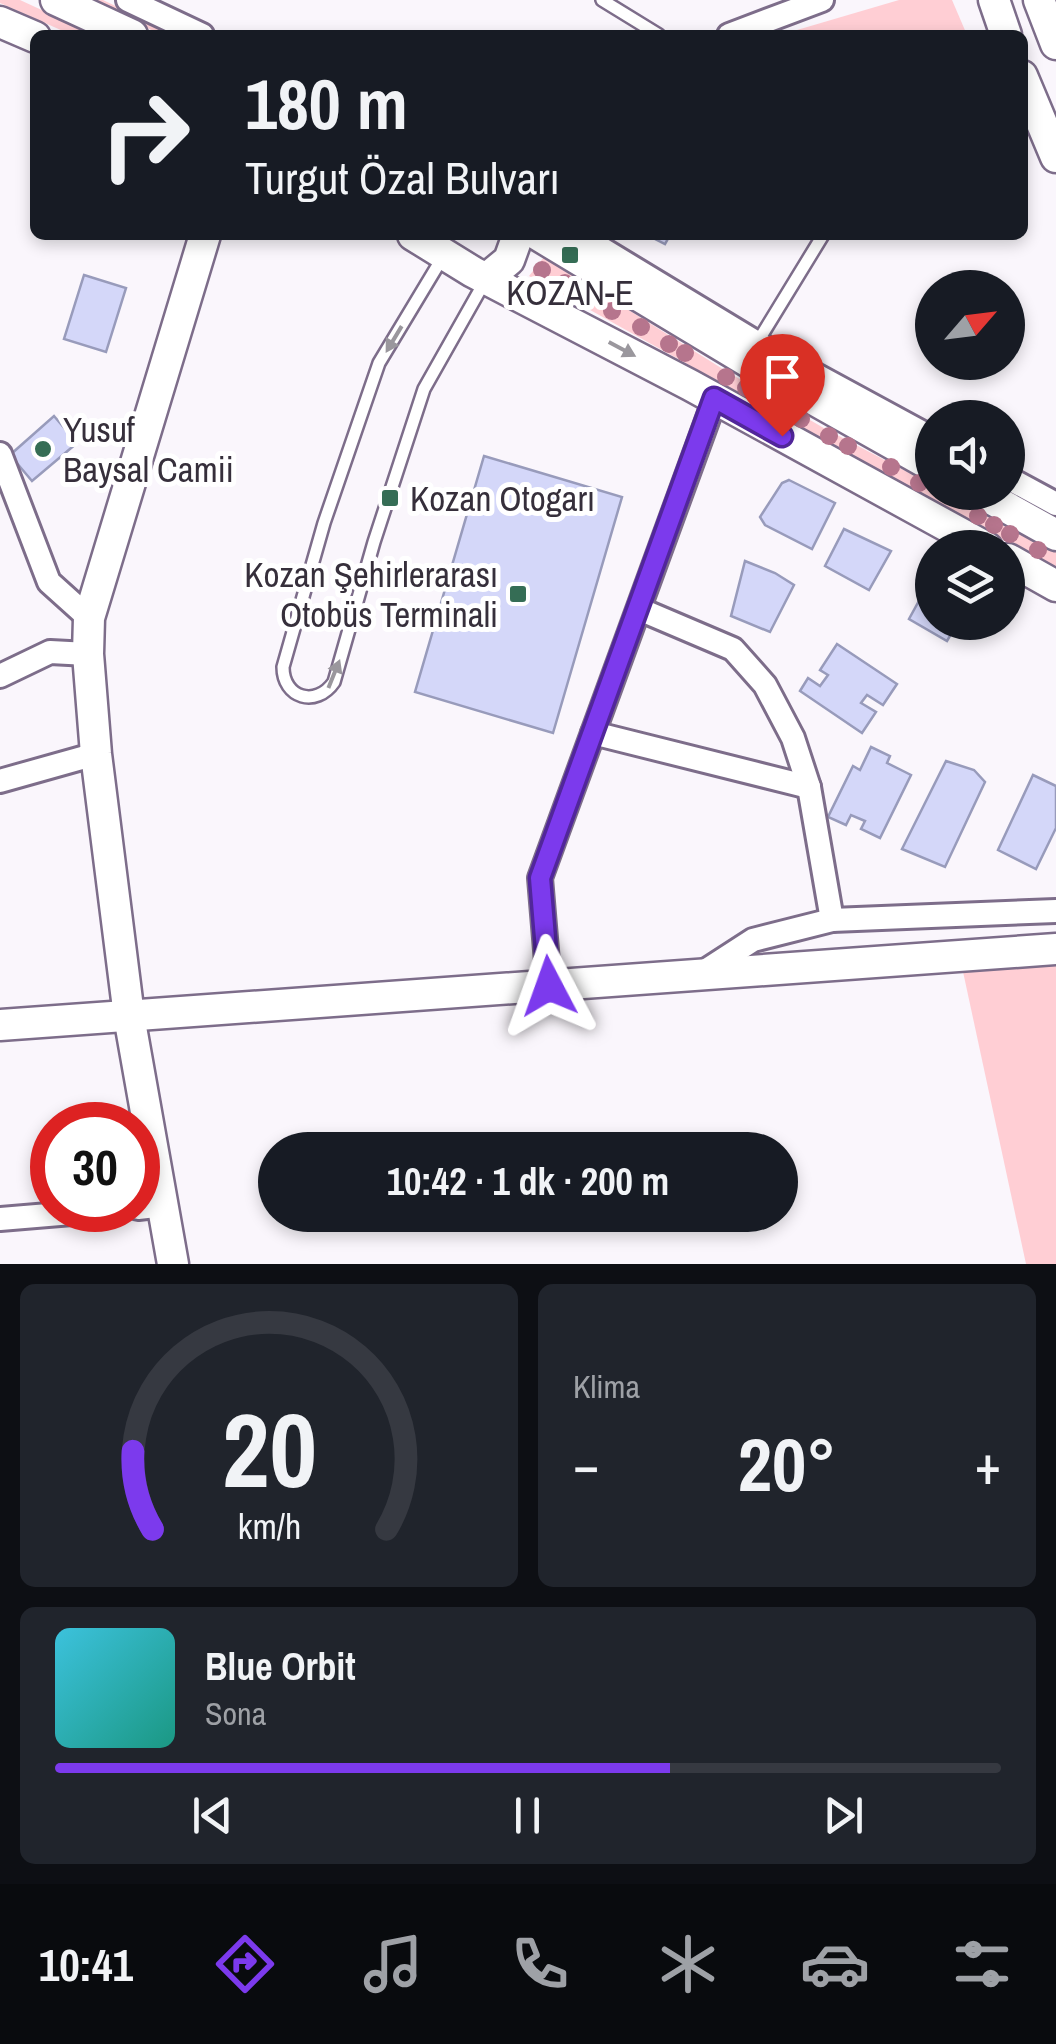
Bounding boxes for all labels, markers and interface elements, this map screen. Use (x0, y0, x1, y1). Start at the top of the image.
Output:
text: 180 m (245, 57, 408, 151)
icon: right (80, 70, 210, 200)
text: Turgut Özal Bulvarı (245, 147, 560, 208)
marker: KOZAN-E (559, 244, 581, 266)
place label: KOZAN-E (506, 269, 634, 316)
north arrow (915, 270, 1025, 380)
map controls (915, 270, 1025, 640)
one-way arrow (386, 325, 403, 353)
pin (740, 334, 825, 437)
one-way arrow (607, 340, 636, 357)
icon: arrive (755, 349, 810, 404)
button: sound (915, 400, 1025, 510)
place label: Yusuf Baysal Camii (63, 406, 234, 493)
marker: Yusuf Baysal Camii (32, 438, 54, 460)
place label: Kozan Otogarı (410, 475, 595, 522)
marker: Kozan Otogarı (379, 487, 401, 509)
button: layers (915, 530, 1025, 640)
place label: Kozan Şehirlerarası Otobüs Terminali (244, 551, 498, 638)
marker: Kozan Şehirlerarası Otobüs Terminali (507, 583, 529, 605)
one-way arrow (326, 659, 342, 689)
position arrow (497, 934, 601, 1038)
speed limit sign: 30 (30, 1102, 160, 1232)
text: 10:42 · 1 dk · 200 m (387, 1156, 669, 1207)
text: Klima (573, 1365, 640, 1408)
text: 20 (222, 1379, 316, 1519)
text: 20° (738, 1413, 836, 1514)
text: − (573, 1427, 599, 1501)
text: + (975, 1427, 1001, 1501)
text: km/h (237, 1502, 301, 1550)
text: Blue Orbit (205, 1641, 356, 1692)
text: Sona (205, 1692, 266, 1735)
icon: previous (185, 1788, 240, 1843)
icon: pause (500, 1788, 555, 1843)
icon: next (816, 1788, 871, 1843)
icon: directions (210, 1929, 280, 1999)
icon: music (358, 1929, 428, 1999)
icon: phone (505, 1929, 575, 1999)
icon: climate (653, 1929, 723, 1999)
icon: car (800, 1929, 870, 1999)
icon: filters (947, 1929, 1017, 1999)
text: 10:41 (39, 1934, 133, 1995)

